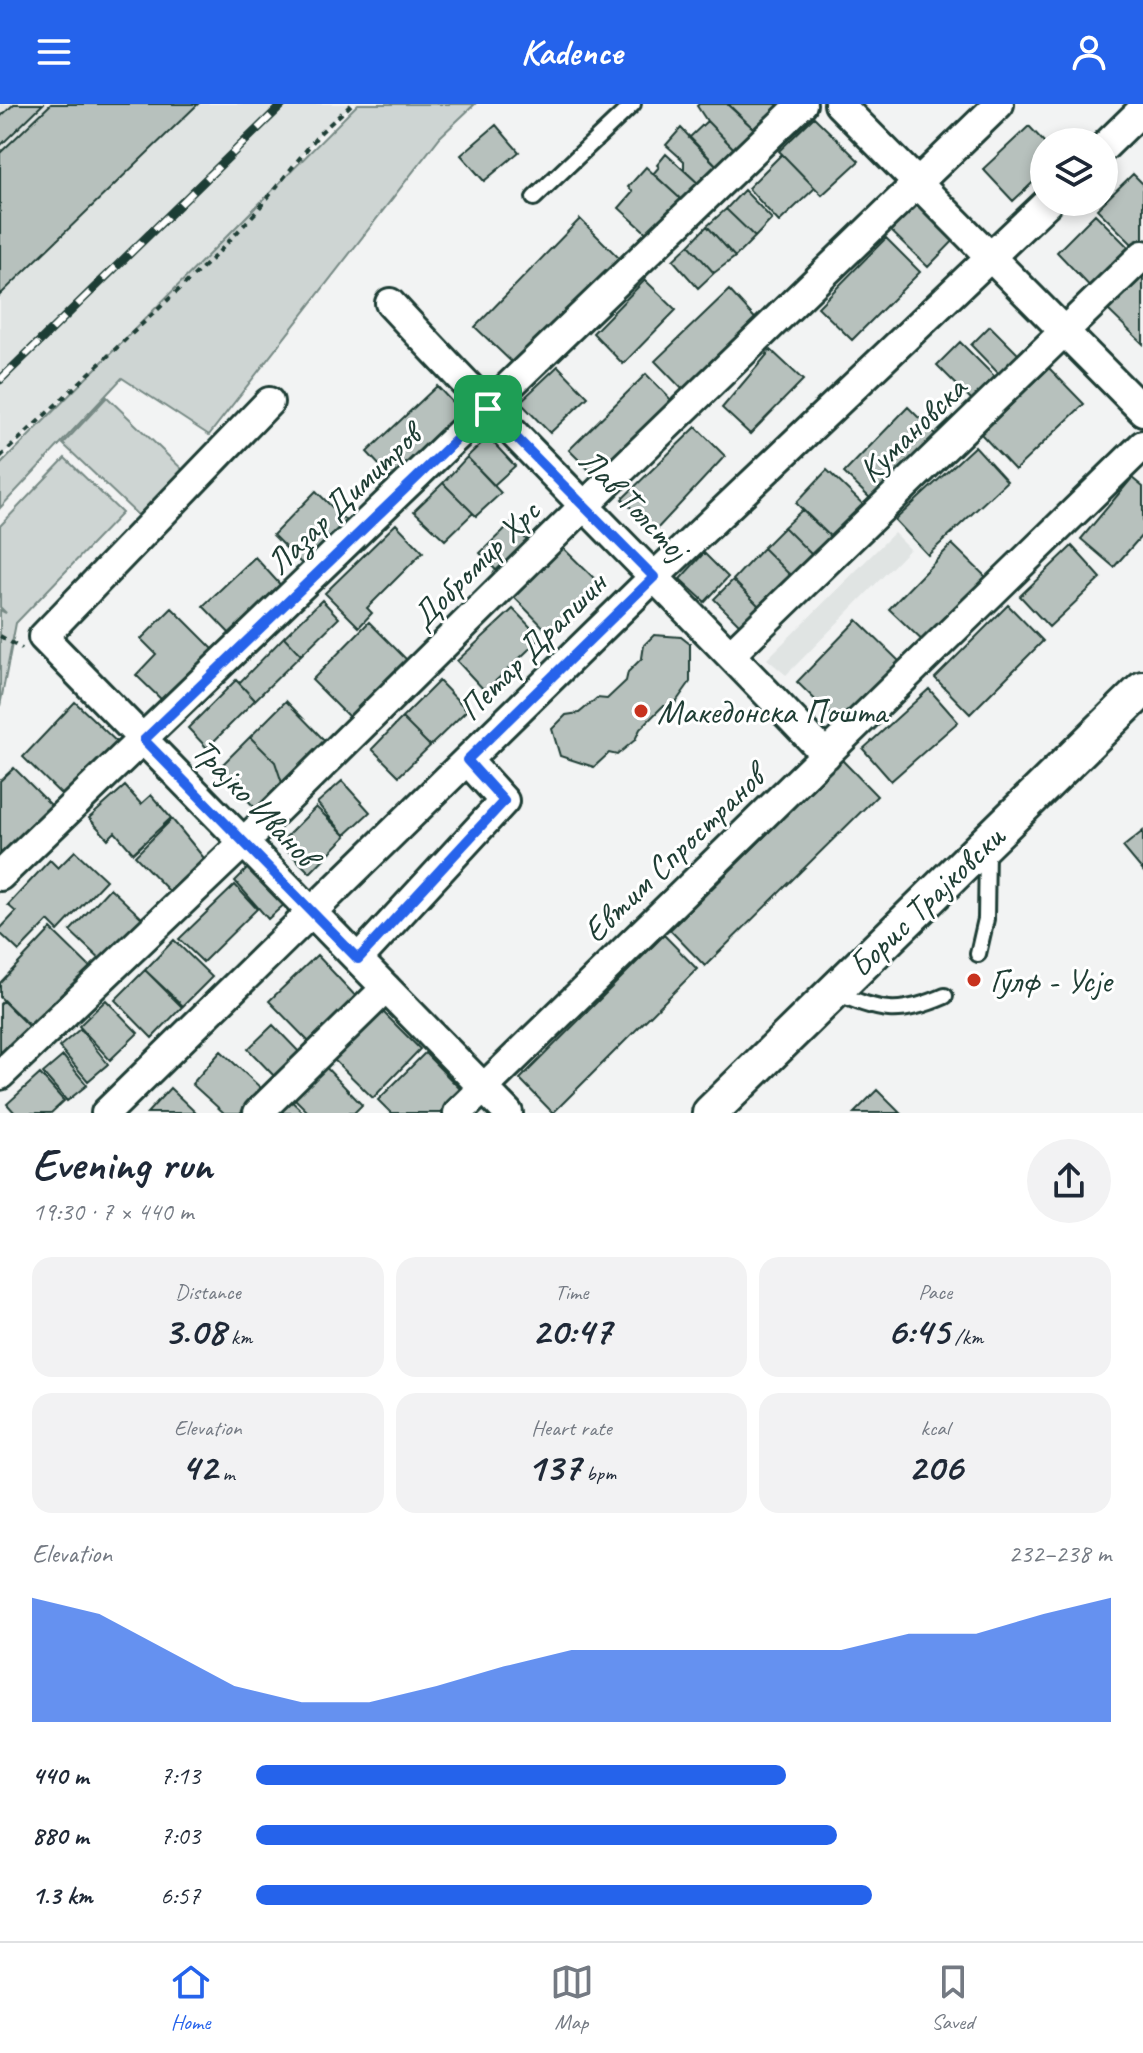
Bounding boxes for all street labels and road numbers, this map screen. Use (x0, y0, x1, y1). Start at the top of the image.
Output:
street label: Кумановска (849, 365, 977, 491)
street label: Лазар Димитров (257, 410, 434, 584)
street label: Лав Толстој (570, 439, 701, 572)
street label: Добромир Хрс (401, 489, 550, 638)
street label: Петар Драпшин (448, 560, 618, 730)
street label: Трајко Иванов (183, 729, 332, 881)
street label: Евтим Спространов (573, 751, 778, 951)
street label: Борис Трајковски (839, 814, 1015, 986)

